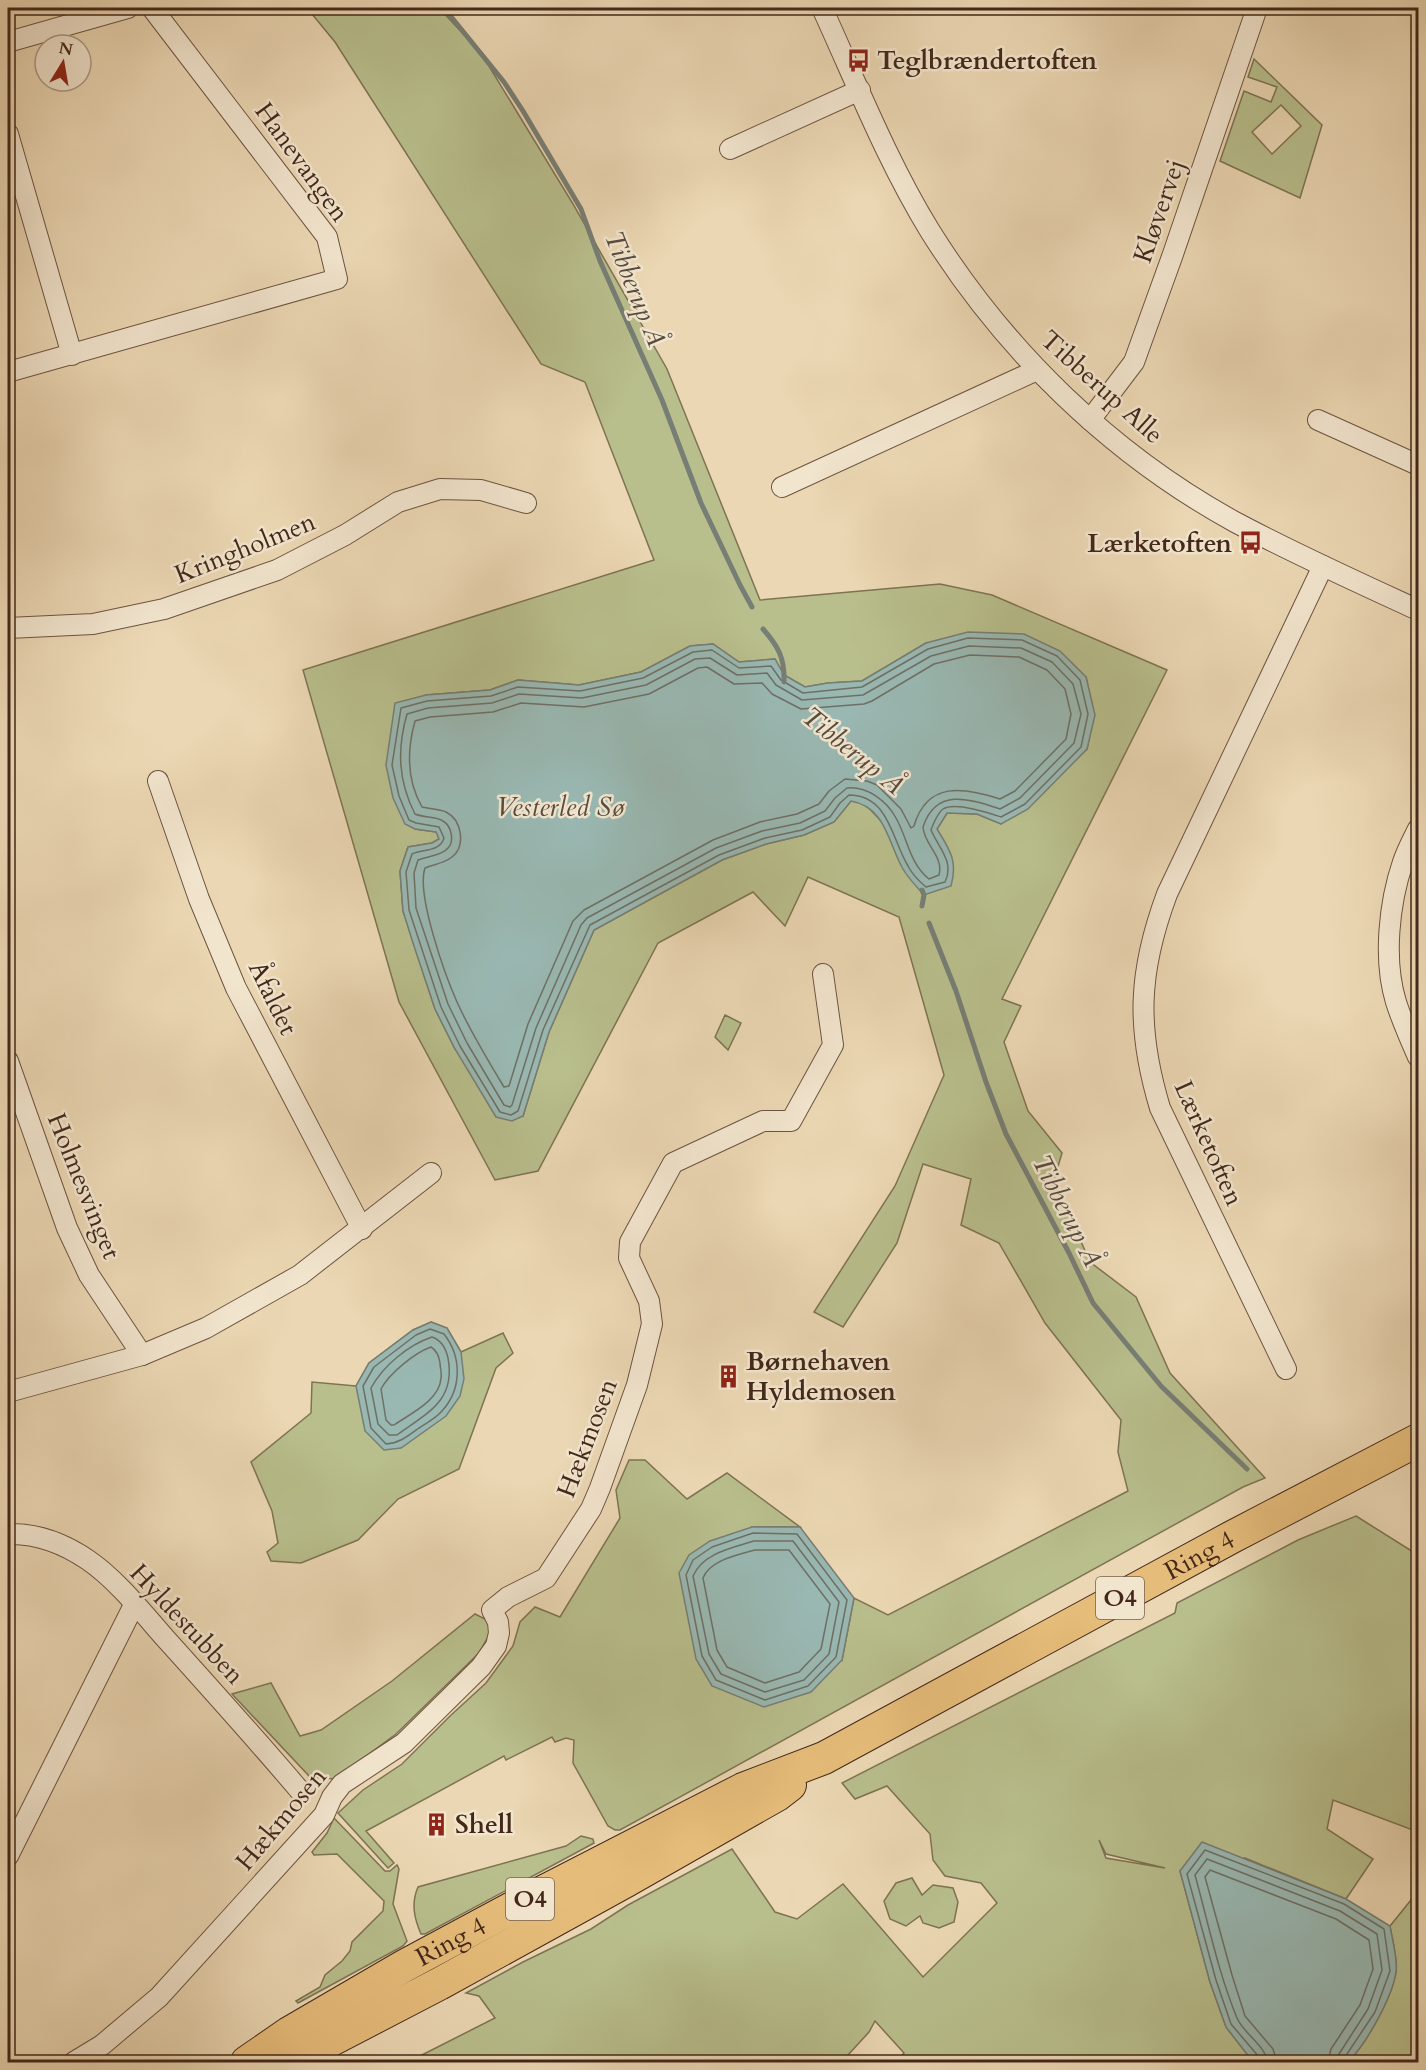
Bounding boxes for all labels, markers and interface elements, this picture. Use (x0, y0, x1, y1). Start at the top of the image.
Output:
north arrow (33, 33, 93, 93)
text: N (57, 37, 75, 61)
place label: Teglbrændertoften (877, 43, 1097, 78)
bus stop icon: Teglbrændertoften (846, 47, 872, 73)
street label: Hanevangen (247, 95, 357, 229)
street label: Kløvervej (1125, 155, 1193, 267)
water label: Tibberup Å (595, 225, 675, 353)
street label: Tibberup Alle (1033, 322, 1171, 452)
street label: Kringholmen (169, 504, 321, 592)
place label: Lærketoften (1087, 526, 1232, 561)
bus stop icon: Lærketoften (1237, 530, 1263, 556)
water label: Tibberup Å (794, 698, 912, 804)
water label: Vesterled Sø (496, 789, 626, 826)
street label: Åfaldet (240, 955, 306, 1041)
street label: Lærketoften (1166, 1075, 1252, 1211)
street label: Holmesvinget (39, 1108, 129, 1264)
water label: Tibberup Å (1023, 1148, 1111, 1274)
place label: Børnehaven Hyldemosen (746, 1344, 896, 1409)
building icon: Børnehaven Hyldemosen (715, 1363, 741, 1389)
street label: Hækmosen (548, 1373, 626, 1502)
street label: Ring 4 (1158, 1522, 1240, 1588)
street label: Hyldestubben (122, 1556, 252, 1692)
road number: O4 (1096, 1577, 1144, 1619)
street label: Hækmosen (228, 1760, 335, 1878)
place label: Shell (455, 1807, 513, 1842)
building icon: Shell (424, 1811, 450, 1837)
road number: O4 (506, 1878, 554, 1920)
street label: Ring 4 (409, 1908, 492, 1974)

